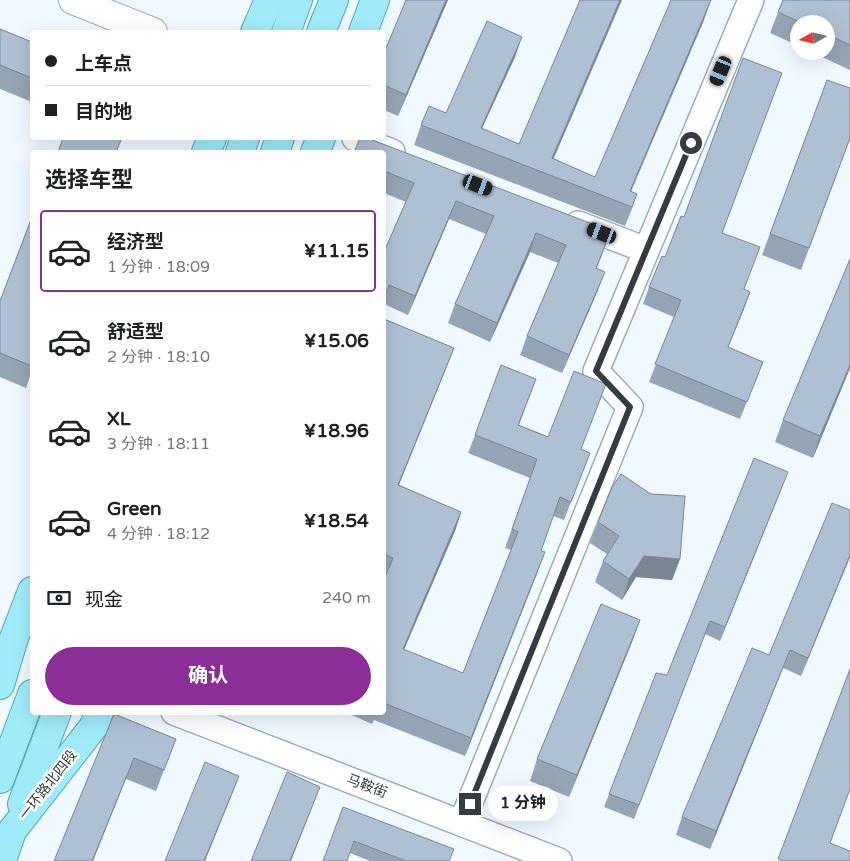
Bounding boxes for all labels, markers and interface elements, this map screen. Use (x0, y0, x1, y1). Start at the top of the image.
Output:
north arrow (790, 15, 835, 60)
map controls (790, 15, 835, 60)
text: 上车点 (75, 53, 132, 75)
car (708, 54, 733, 88)
text: 目的地 (75, 101, 132, 123)
route start (680, 132, 702, 154)
text: 选择车型 (45, 167, 133, 193)
car (461, 173, 494, 197)
car (585, 221, 618, 245)
icon: car (47, 229, 92, 274)
text: 经济型 (107, 231, 164, 253)
text: ¥11.15 (304, 240, 369, 262)
text: 1 分钟 · 18:09 (107, 257, 210, 277)
icon: car (47, 319, 92, 364)
text: 舒适型 (107, 321, 164, 343)
text: ¥15.06 (304, 330, 369, 352)
text: 2 分钟 · 18:10 (107, 347, 210, 367)
text: XL (107, 408, 131, 430)
icon: car (47, 409, 92, 454)
text: ¥18.96 (304, 420, 369, 442)
text: 3 分钟 · 18:11 (107, 434, 210, 454)
text: Green (107, 498, 161, 520)
icon: car (47, 499, 92, 544)
text: ¥18.54 (304, 510, 369, 532)
text: 4 分钟 · 18:12 (107, 524, 210, 544)
icon: cash (45, 584, 73, 612)
text: 240 m (322, 588, 371, 608)
text: 现金 (85, 589, 123, 611)
button: 确认 (45, 647, 371, 705)
street label: 一环路北四段 (15, 747, 81, 823)
street label: 马鞍街 (344, 771, 390, 801)
callout: 1 分钟 (488, 786, 558, 822)
route end (459, 793, 481, 815)
text: 1 分钟 (500, 793, 546, 813)

